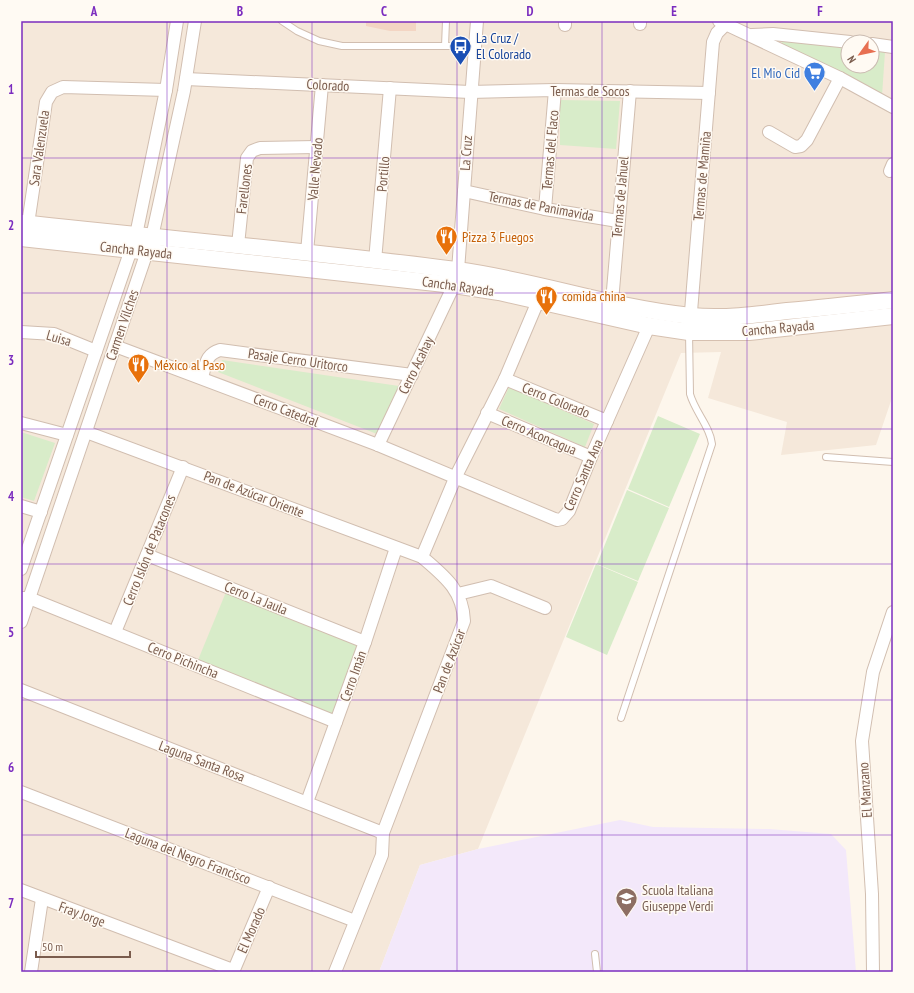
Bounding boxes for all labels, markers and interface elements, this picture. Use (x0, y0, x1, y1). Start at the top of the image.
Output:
text: A (90, 3, 98, 20)
text: B (237, 3, 243, 20)
text: C (381, 3, 387, 20)
text: D (527, 3, 534, 20)
text: E (671, 3, 677, 20)
text: F (817, 3, 823, 20)
place label: La Cruz / El Colorado (476, 29, 531, 63)
bus stop icon: La Cruz / El Colorado (447, 33, 473, 66)
north arrow (840, 34, 880, 74)
text: N (844, 53, 859, 66)
supermarket icon: El Mio Cid (802, 60, 828, 93)
place label: El Mio Cid (751, 64, 800, 82)
street label: Colorado (306, 75, 350, 95)
text: 1 (8, 81, 14, 98)
street label: Termas de Socos (550, 82, 630, 100)
street label: Sara Valenzuela (25, 109, 53, 187)
street label: Termas del Flaco (538, 109, 562, 191)
street label: Termas de Mamiña (689, 130, 715, 222)
street label: La Cruz (456, 135, 476, 171)
street label: Valle Nevado (303, 137, 327, 202)
street label: Portillo (372, 155, 394, 193)
street label: Termas de Jahuel (607, 155, 633, 239)
street label: Farellones (232, 163, 256, 215)
street label: Termas de Panimavida (487, 187, 595, 225)
text: 2 (8, 217, 14, 234)
restaurant icon: Pizza 3 Fuegos (434, 224, 460, 257)
place label: Pizza 3 Fuegos (462, 228, 534, 246)
street label: Cancha Rayada (99, 237, 173, 263)
street label: Cancha Rayada (421, 272, 495, 300)
restaurant icon: comida china (534, 283, 560, 316)
street label: Carmen Vilches (101, 287, 143, 363)
place label: comida china (562, 287, 626, 305)
street label: Cancha Rayada (741, 316, 815, 340)
street label: Luisa (44, 326, 74, 350)
street label: Cerro Acahay (394, 332, 438, 397)
street label: Pasaje Cerro Uritorco (247, 344, 349, 376)
text: 3 (8, 352, 14, 369)
restaurant icon: México al Paso (125, 352, 151, 385)
place label: México al Paso (154, 356, 225, 374)
street label: Cerro Colorado (520, 378, 592, 422)
street label: Cerro Catedral (251, 389, 322, 431)
street label: Cerro Aconcagua (499, 411, 579, 459)
street label: Cerro Santa Ana (559, 436, 607, 514)
street label: Pan de Azúcar Oriente (201, 467, 307, 521)
text: 4 (8, 488, 15, 505)
street label: Cerro Islón de Patacones (119, 492, 180, 608)
street label: Cerro La Jaula (222, 577, 290, 619)
text: 5 (8, 624, 14, 641)
street label: Pan de Azúcar (429, 626, 469, 696)
street label: Cerro Pichincha (145, 638, 221, 682)
street label: Cerro Imán (336, 648, 370, 704)
street label: Laguna Santa Rosa (156, 736, 248, 786)
text: 6 (8, 759, 14, 776)
street label: El Manzano (854, 762, 876, 818)
street label: Laguna del Negro Francisco (123, 824, 253, 888)
place label: Scuola Italiana Giuseppe Verdi (642, 881, 714, 915)
school or university icon: Scuola Italiana Giuseppe Verdi (613, 885, 639, 918)
text: 7 (8, 895, 14, 912)
street label: Fray Jorge (56, 897, 108, 931)
street label: El Morado (233, 904, 269, 956)
scale bar (36, 933, 130, 959)
text: 50 m (42, 939, 63, 954)

